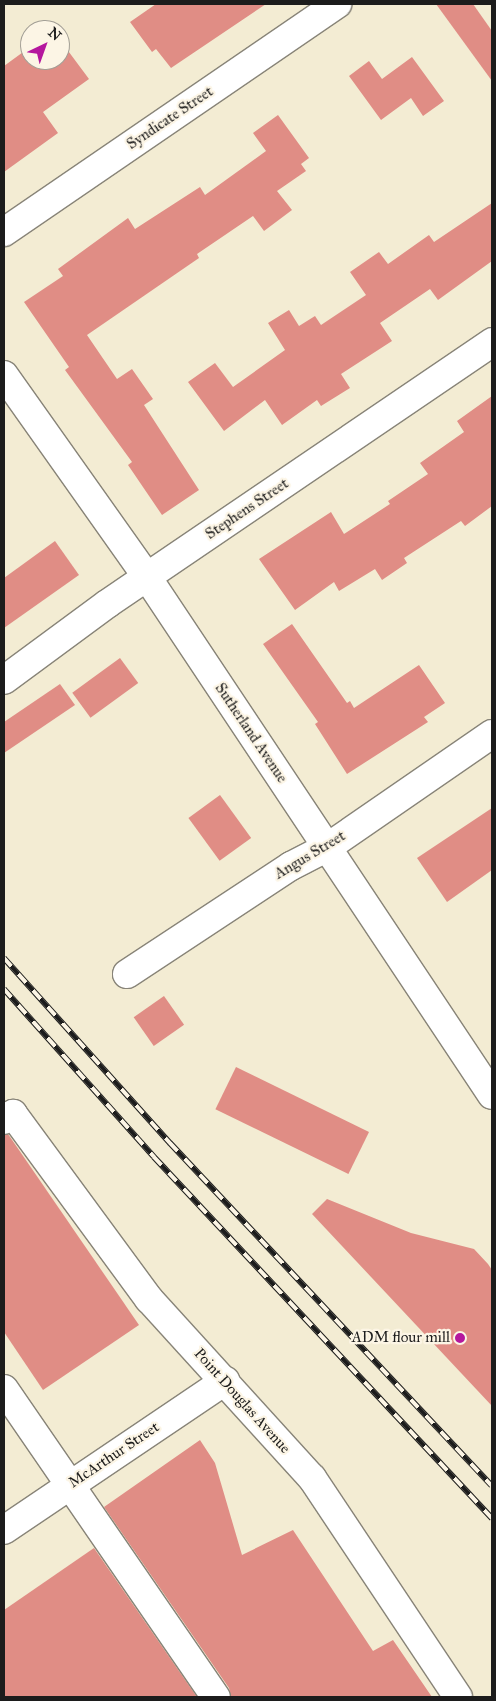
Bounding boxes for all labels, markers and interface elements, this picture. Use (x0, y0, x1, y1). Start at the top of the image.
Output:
north arrow (20, 20, 70, 70)
text: N (45, 24, 65, 45)
street label: Syndicate Street (124, 83, 216, 153)
street label: Stephens Street (202, 475, 292, 543)
street label: Sutherland Avenue (211, 680, 291, 786)
street label: Angus Street (271, 827, 349, 883)
place label: ADM flour mill (352, 1329, 450, 1347)
marker: ADM flour mill (454, 1332, 466, 1344)
street label: Point Douglas Avenue (190, 1345, 294, 1457)
street label: McArthur Street (65, 1418, 163, 1492)

